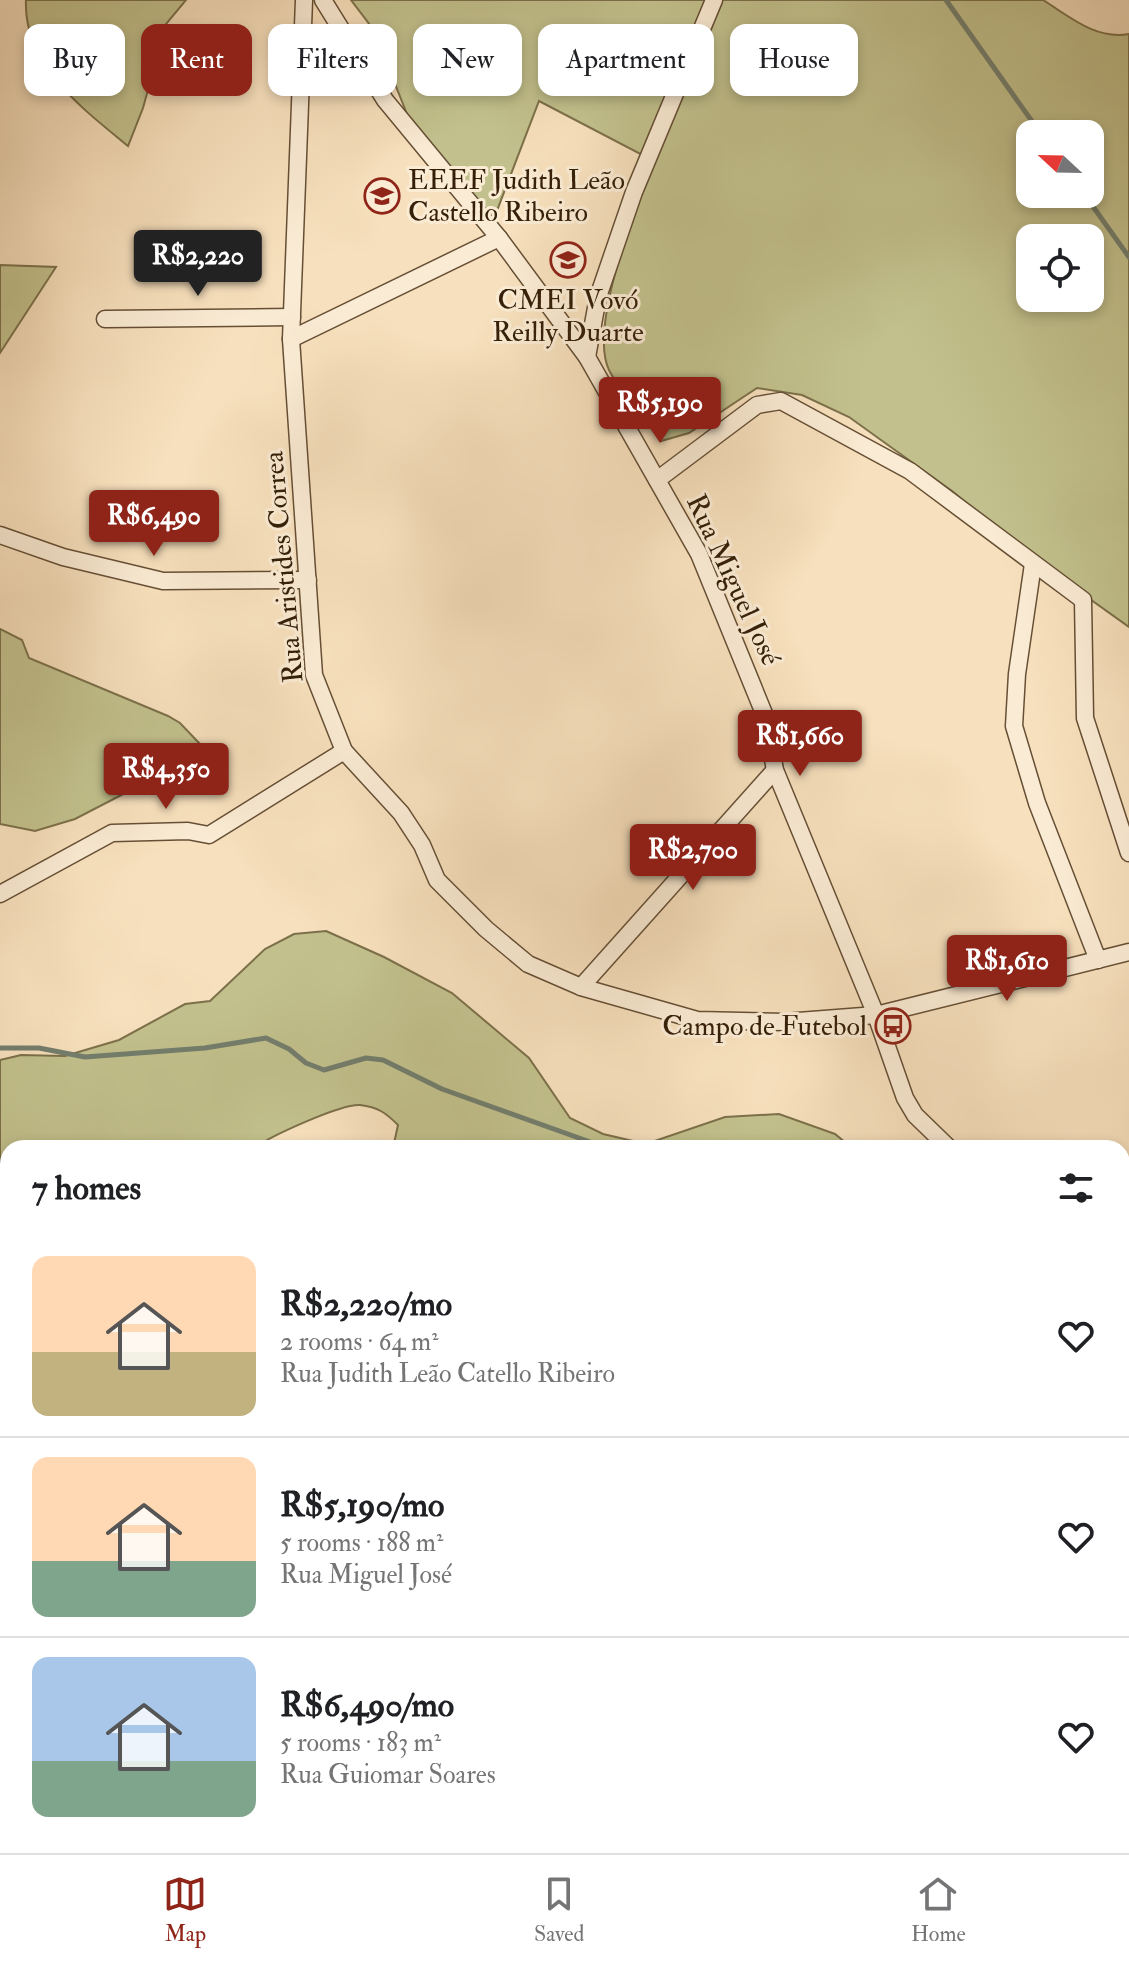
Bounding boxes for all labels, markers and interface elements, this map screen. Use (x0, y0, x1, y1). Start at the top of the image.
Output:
chip: Buy (24, 24, 125, 96)
chip: Rent (141, 24, 252, 96)
chip: Filters (268, 24, 397, 96)
chip: New (413, 24, 522, 96)
chip: Apartment (538, 24, 714, 96)
chip: House (730, 24, 858, 96)
north arrow (1016, 120, 1104, 208)
map controls (1016, 120, 1104, 312)
place label: EEEF Judith Leão Castello Ribeiro (408, 163, 625, 230)
school or university icon: EEEF Judith Leão Castello Ribeiro (363, 177, 401, 215)
button: locate (1016, 224, 1104, 312)
pin: R$2,220 (124, 230, 272, 298)
text: R$2,220 (152, 240, 244, 272)
school or university icon: CMEI Vovó Reilly Duarte (549, 241, 587, 279)
place label: CMEI Vovó Reilly Duarte (492, 283, 644, 350)
pin: R$5,190 (586, 377, 734, 445)
text: R$5,190 (617, 387, 703, 419)
street label: Rua Aristides Correa (256, 449, 312, 684)
street label: Rua Miguel José (678, 489, 788, 672)
pin: R$6,490 (80, 490, 228, 558)
text: R$6,490 (107, 500, 201, 532)
pin: R$1,660 (726, 710, 874, 778)
text: R$1,660 (756, 720, 844, 752)
pin: R$4,350 (92, 743, 240, 811)
text: R$4,350 (122, 753, 210, 785)
pin: R$2,700 (619, 824, 767, 892)
text: R$2,700 (648, 834, 738, 866)
pin: R$1,610 (933, 935, 1081, 1003)
text: R$1,610 (965, 945, 1049, 977)
bus stop icon: Campo de Futebol (874, 1007, 912, 1045)
place label: Campo de Futebol (662, 1009, 867, 1044)
icon: filters (1054, 1166, 1098, 1210)
text: 7 homes (32, 1167, 141, 1210)
text: R$2,220/mo (280, 1283, 452, 1326)
icon: home (96, 1288, 192, 1384)
icon: heart (1054, 1314, 1098, 1358)
text: 2 rooms · 64 m² (280, 1326, 439, 1358)
text: Rua Judith Leão Catello Ribeiro (280, 1358, 615, 1390)
text: R$5,190/mo (280, 1484, 444, 1527)
icon: home (96, 1489, 192, 1585)
icon: heart (1054, 1515, 1098, 1559)
text: 5 rooms · 188 m² (280, 1527, 443, 1559)
text: Rua Miguel José (280, 1559, 452, 1591)
text: R$6,490/mo (280, 1684, 454, 1727)
icon: home (96, 1689, 192, 1785)
icon: heart (1054, 1715, 1098, 1759)
text: 5 rooms · 183 m² (280, 1727, 441, 1759)
text: Rua Guiomar Soares (280, 1759, 496, 1791)
tab: Map (163, 1872, 207, 1948)
tab: Saved (534, 1872, 584, 1948)
tab: Home (911, 1872, 966, 1948)

